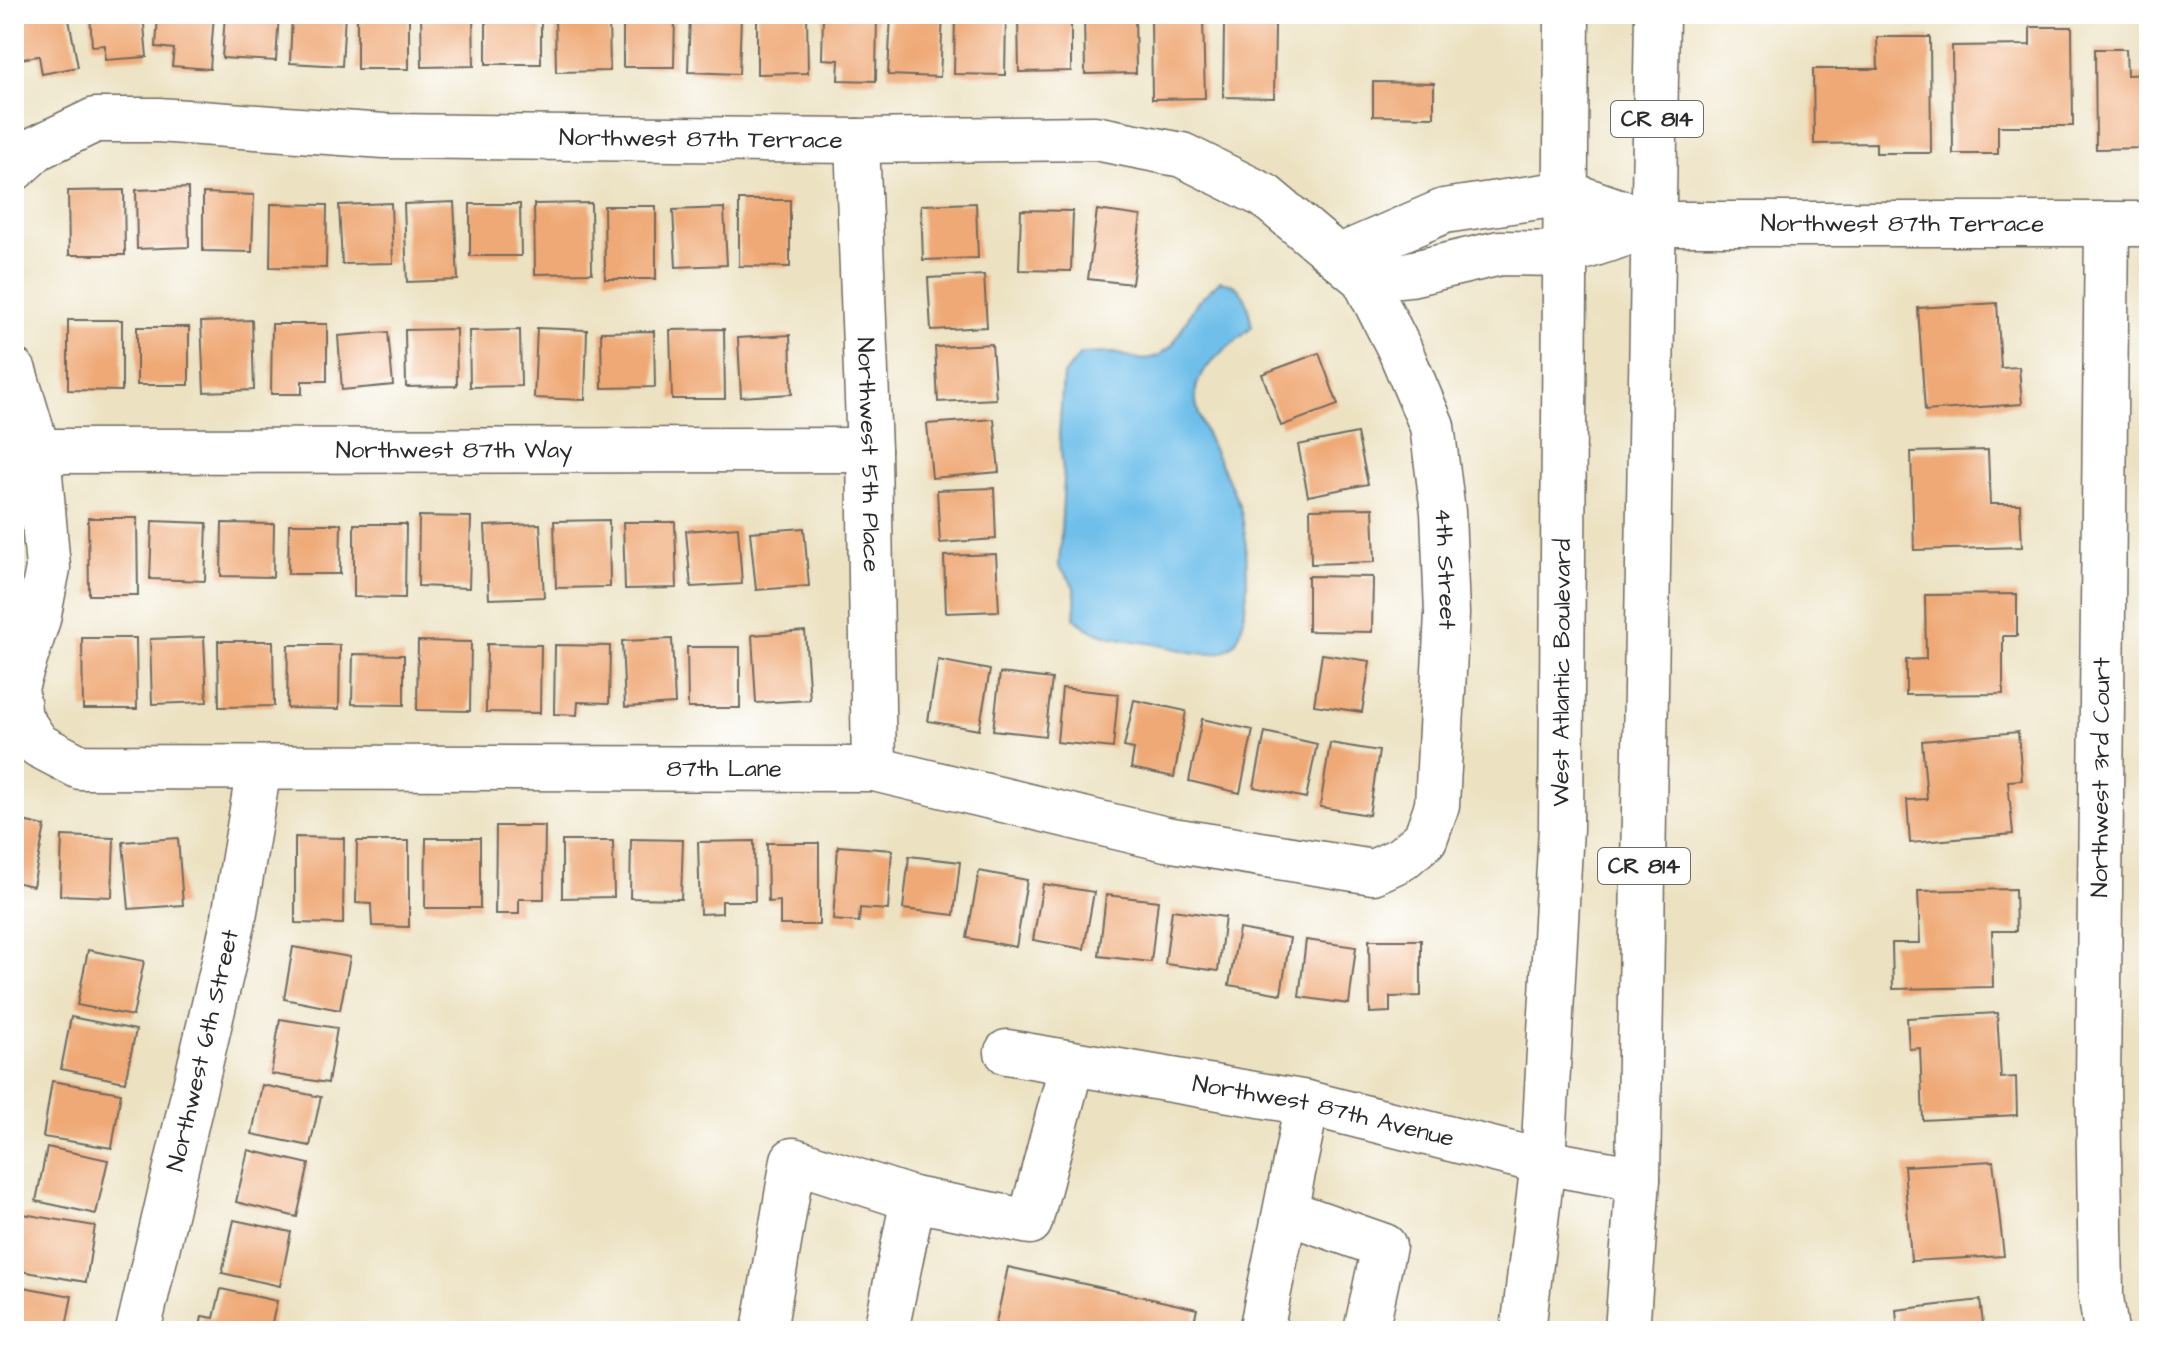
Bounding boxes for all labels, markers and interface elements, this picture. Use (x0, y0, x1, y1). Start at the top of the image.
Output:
road number: CR 814 (1611, 101, 1703, 137)
street label: Northwest 87th Terrace (559, 121, 843, 158)
street label: Northwest 87th Terrace (1761, 207, 2044, 241)
street label: Northwest 5th Place (848, 337, 888, 572)
street label: Northwest 87th Way (336, 433, 572, 468)
street label: 4th Street (1426, 507, 1464, 631)
street label: West Atlantic Boulevard (1544, 539, 1580, 807)
street label: Northwest 3rd Court (2083, 657, 2119, 898)
street label: 87th Lane (666, 752, 782, 786)
road number: CR 814 (1598, 848, 1690, 884)
street label: Northwest 6th Street (159, 926, 248, 1175)
street label: Northwest 87th Avenue (1190, 1067, 1458, 1156)

